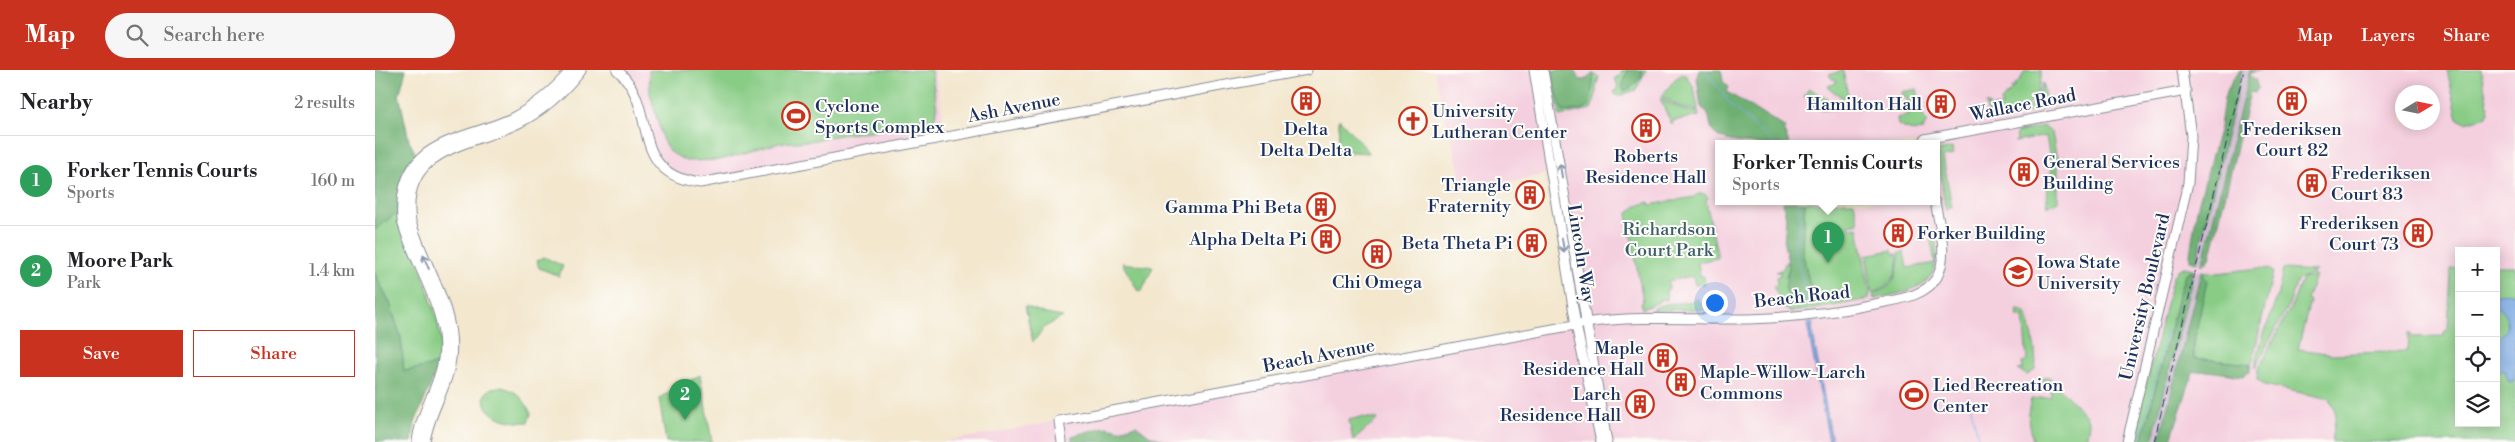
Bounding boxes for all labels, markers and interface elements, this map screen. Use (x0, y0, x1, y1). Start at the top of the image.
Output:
search box (105, 13, 455, 58)
text: Map (25, 20, 75, 50)
icon: search (123, 21, 151, 49)
text: Search here (163, 23, 265, 47)
text: Map (2298, 24, 2333, 47)
text: Layers (2361, 24, 2415, 47)
text: Share (2443, 24, 2490, 47)
street label: Wallace Road (1967, 83, 2079, 127)
north arrow (2395, 85, 2440, 130)
building icon: Delta Delta Delta (1291, 86, 1321, 116)
building icon: Frederiksen Court 82 (2277, 86, 2307, 116)
street label: Ash Avenue (965, 88, 1062, 128)
building icon: Hamilton Hall (1926, 89, 1956, 119)
text: Nearby (20, 90, 93, 116)
text: 2 results (294, 93, 355, 113)
place label: Hamilton Hall (1807, 93, 1923, 116)
place label: Cyclone Sports Complex (815, 95, 945, 139)
place label: University Lutheran Center (1432, 100, 1567, 144)
sports icon: Cyclone Sports Complex (781, 101, 811, 131)
church icon: University Lutheran Center (1398, 106, 1428, 136)
building icon: Roberts Residence Hall (1631, 113, 1661, 143)
place label: Delta Delta Delta (1260, 118, 1353, 162)
place label: Frederiksen Court 82 (2242, 118, 2342, 162)
popup (1715, 140, 1940, 205)
place label: Roberts Residence Hall (1585, 145, 1707, 189)
text: Forker Tennis Courts (1732, 151, 1923, 175)
place label: General Services Building (2042, 151, 2180, 195)
building icon: General Services Building (2009, 157, 2039, 187)
text: Forker Tennis Courts (67, 159, 257, 183)
place label: Frederiksen Court 83 (2331, 162, 2431, 206)
one-way arrow (1556, 164, 1566, 180)
building icon: Frederiksen Court 83 (2297, 168, 2327, 198)
text: 1 (32, 171, 40, 191)
text: 160 m (311, 171, 355, 191)
place label: Triangle Fraternity (1428, 174, 1511, 218)
text: Sports (1732, 175, 1780, 195)
building icon: Triangle Fraternity (1515, 180, 1545, 210)
text: Sports (67, 183, 114, 203)
building icon: Gamma Phi Beta (1306, 192, 1336, 222)
place label: Gamma Phi Beta (1165, 196, 1303, 219)
street label: Lincoln Way (1562, 203, 1600, 306)
street label: University Boulevard (2115, 210, 2176, 383)
place label: Frederiksen Court 73 (2299, 212, 2399, 256)
park label: Richardson Court Park (1622, 218, 1716, 262)
building icon: Forker Building (1883, 218, 1913, 248)
building icon: Frederiksen Court 73 (2403, 218, 2433, 248)
pin: 1 (1812, 222, 1844, 263)
place label: Forker Building (1917, 222, 2046, 245)
building icon: Alpha Delta Pi (1311, 224, 1341, 254)
place label: Alpha Delta Pi (1188, 228, 1307, 251)
building icon: Beta Theta Pi (1517, 228, 1547, 258)
place label: Beta Theta Pi (1401, 232, 1513, 255)
one-way arrow (1559, 236, 1569, 252)
building icon: Chi Omega (1362, 239, 1392, 269)
map controls (2455, 247, 2500, 427)
button: + (2455, 247, 2500, 292)
text: Moore Park (67, 249, 173, 273)
place label: Iowa State University (2037, 251, 2121, 295)
one-way arrow (421, 255, 431, 270)
school or university icon: Iowa State University (2003, 257, 2033, 287)
text: 2 (31, 261, 41, 281)
text: 1.4 km (309, 261, 355, 281)
place label: Chi Omega (1332, 271, 1423, 294)
text: Park (67, 273, 100, 293)
street label: Beach Road (1752, 280, 1852, 314)
your location (1702, 290, 1728, 316)
button: − (2455, 292, 2500, 337)
button: Save (20, 330, 183, 377)
button: Share (193, 330, 355, 377)
street label: Beach Avenue (1260, 334, 1377, 378)
place label: Maple Residence Hall (1523, 337, 1645, 381)
button: locate (2455, 337, 2500, 382)
building icon: Maple Residence Hall (1648, 343, 1678, 373)
place label: Maple-Willow-Larch Commons (1700, 361, 1866, 405)
building icon: Maple-Willow-Larch Commons (1666, 367, 1696, 397)
place label: Lied Recreation Center (1933, 374, 2064, 418)
pin: 2 (669, 379, 701, 420)
sports icon: Lied Recreation Center (1899, 380, 1929, 410)
button: layers (2455, 382, 2500, 427)
place label: Larch Residence Hall (1500, 383, 1622, 427)
building icon: Larch Residence Hall (1625, 389, 1655, 419)

